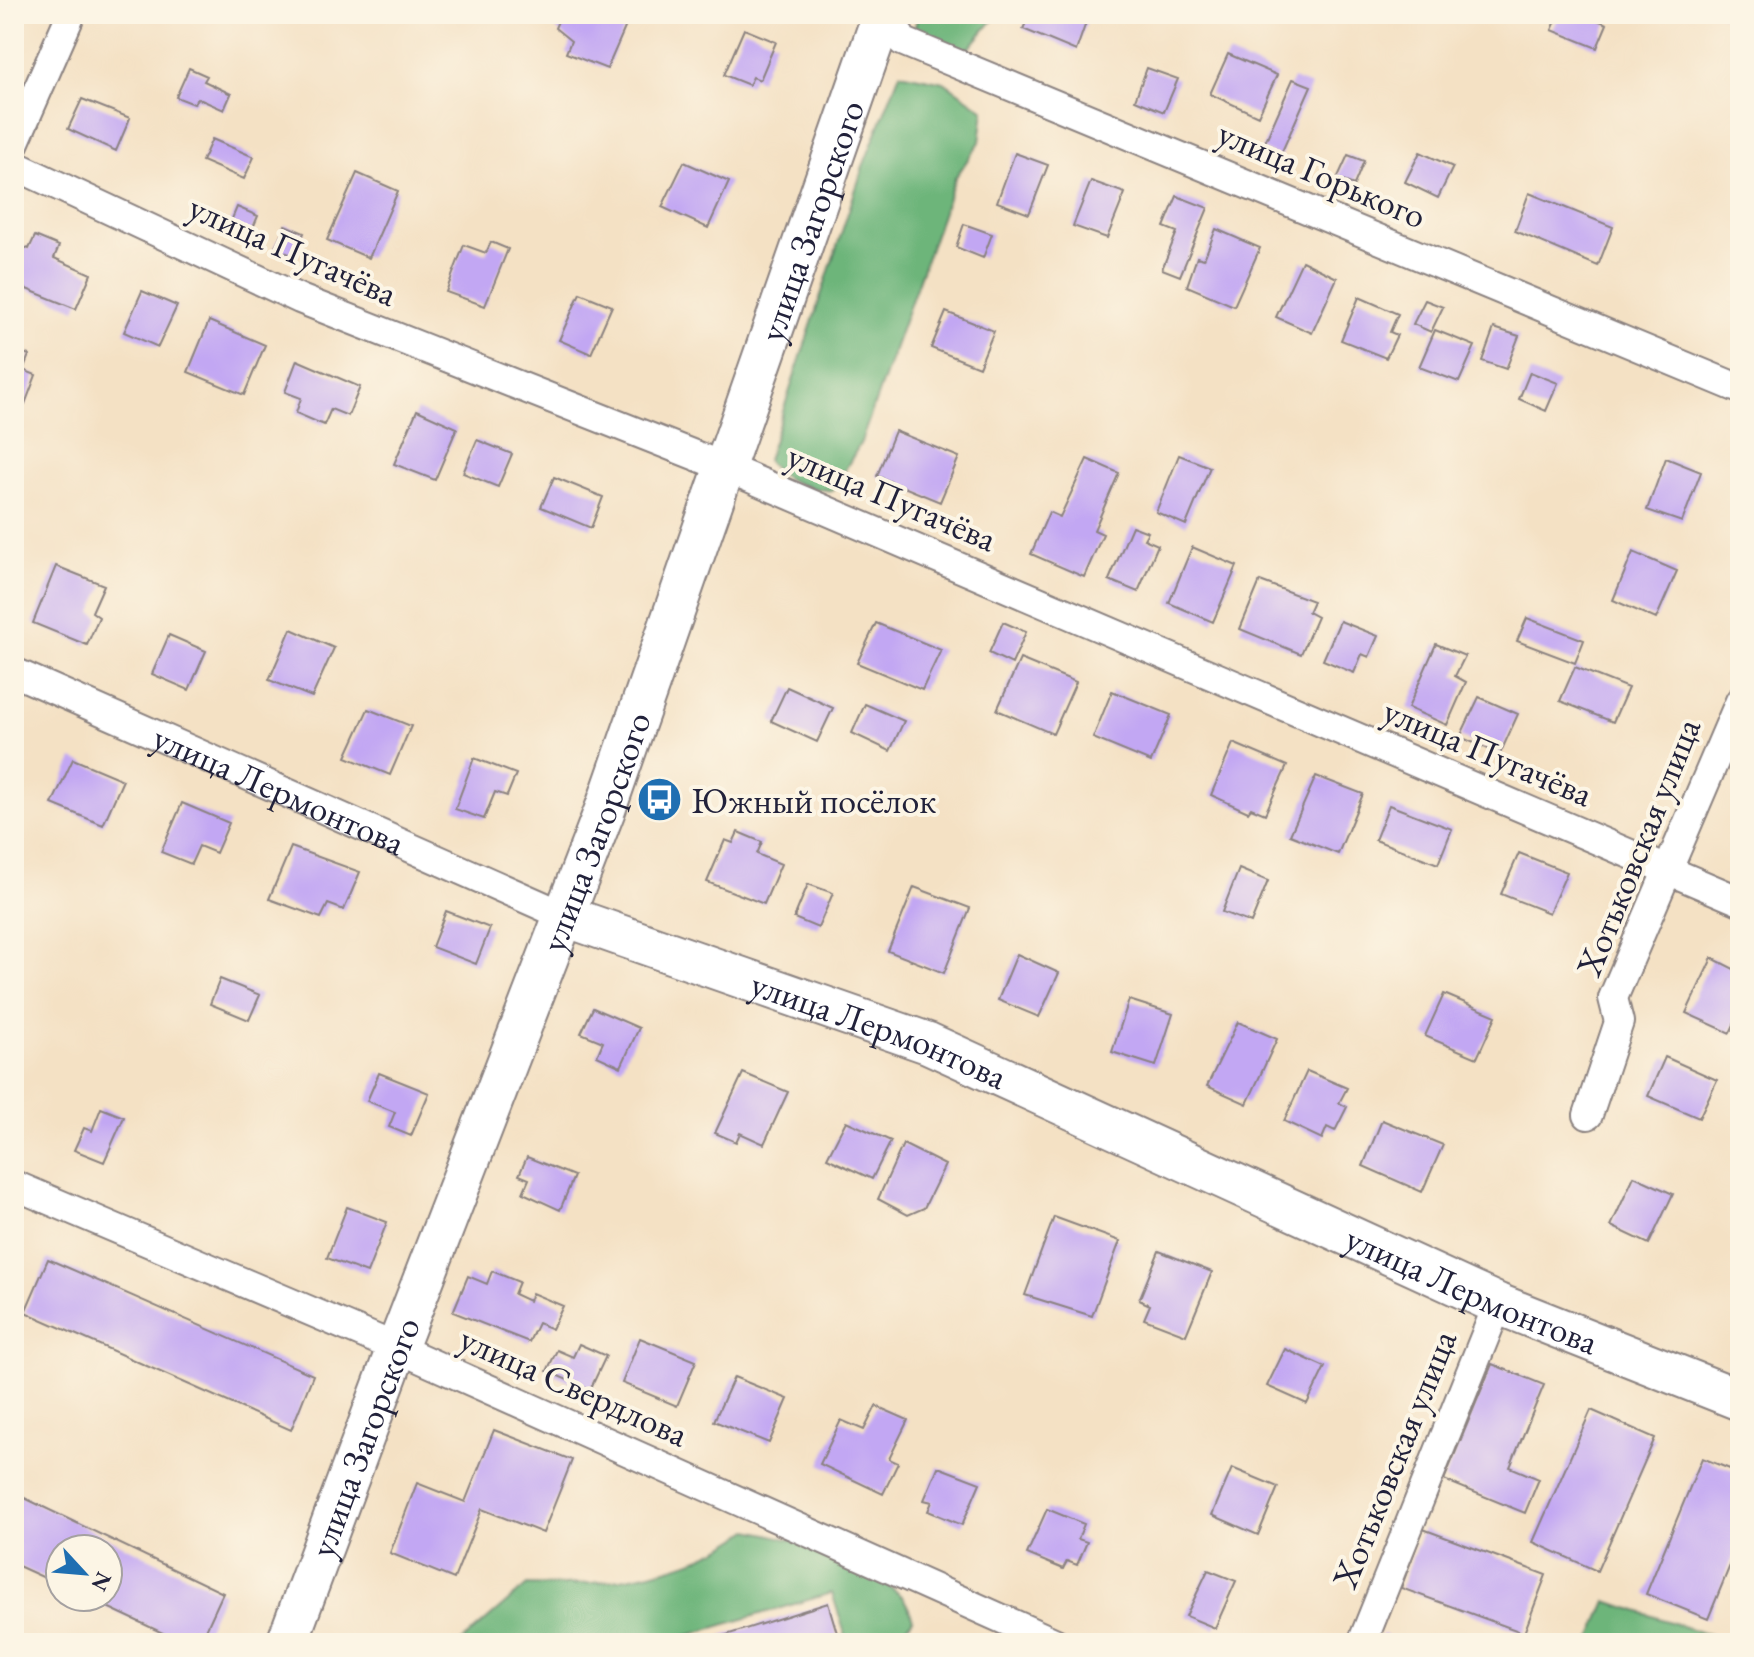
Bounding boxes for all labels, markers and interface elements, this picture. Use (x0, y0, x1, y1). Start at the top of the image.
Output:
street label: улица Загорского (747, 94, 875, 347)
street label: улица Горького (1211, 109, 1433, 239)
street label: улица Пугачёва (182, 183, 405, 317)
street label: улица Пугачёва (780, 432, 1004, 562)
street label: улица Пугачёва (1376, 687, 1600, 817)
street label: улица Загорского (529, 705, 661, 958)
street label: Хотьковская улица (1564, 711, 1711, 984)
street label: улица Лермонтова (146, 713, 413, 866)
bus stop icon: Южный посёлок (636, 776, 684, 824)
place label: Южный посёлок (691, 777, 936, 824)
street label: улица Лермонтова (745, 959, 1015, 1100)
street label: улица Лермонтова (1338, 1214, 1606, 1365)
street label: улица Загорского (298, 1310, 430, 1563)
street label: улица Свердлова (453, 1315, 696, 1458)
street label: Хотьковская улица (1320, 1323, 1467, 1596)
north arrow (44, 1533, 124, 1613)
text: N (85, 1567, 118, 1596)

